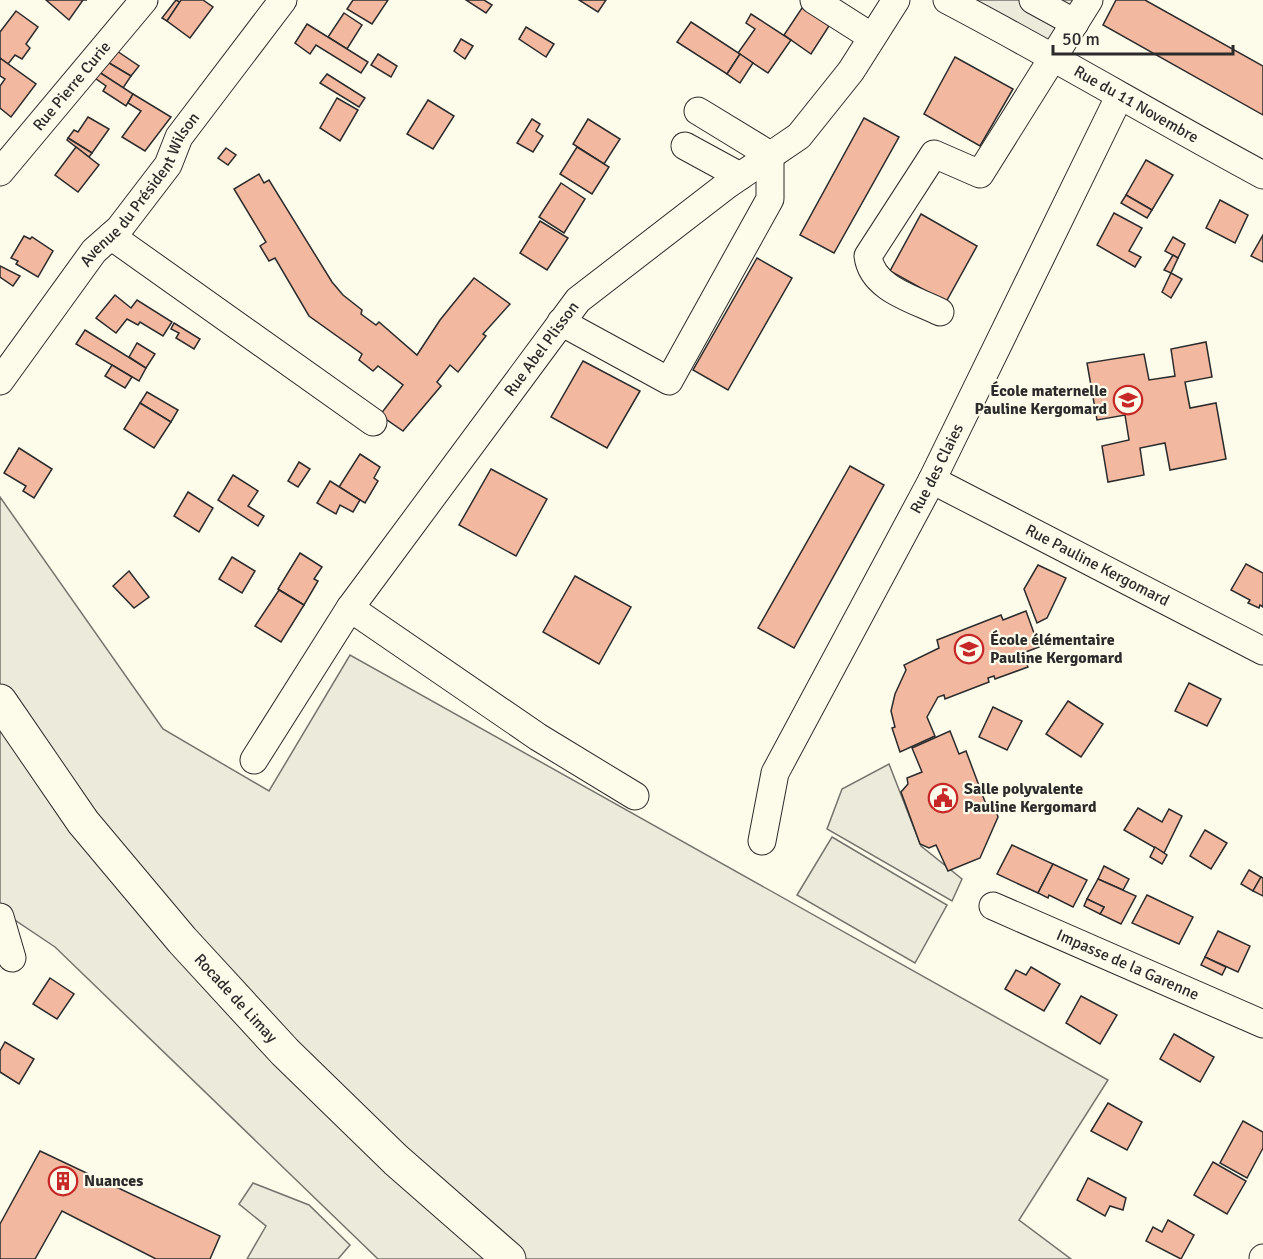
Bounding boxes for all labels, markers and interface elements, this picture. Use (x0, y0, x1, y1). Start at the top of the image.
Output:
scale bar (1053, 18, 1233, 56)
text: 50 m (1062, 28, 1100, 50)
street label: Rue Pierre Curie (29, 37, 115, 135)
street label: Rue du 11 Novembre (1070, 61, 1202, 148)
street label: Avenue du Président Wilson (76, 108, 204, 271)
street label: Rue Abel Plisson (500, 298, 583, 400)
place label: École maternelle Pauline Kergomard (974, 381, 1107, 419)
school or university icon: École maternelle Pauline Kergomard (1112, 384, 1144, 416)
street label: Rue des Claies (906, 420, 968, 517)
street label: Rue Pauline Kergomard (1022, 520, 1173, 611)
place label: École élémentaire Pauline Kergomard (990, 630, 1123, 668)
school or university icon: École élémentaire Pauline Kergomard (953, 633, 985, 665)
place label: Salle polyvalente Pauline Kergomard (964, 779, 1097, 817)
public building icon: Salle polyvalente Pauline Kergomard (927, 782, 959, 814)
street label: Impasse de la Garenne (1053, 925, 1202, 1005)
street label: Rocade de Limay (190, 950, 282, 1047)
building icon: Nuances (47, 1165, 79, 1197)
place label: Nuances (84, 1171, 143, 1191)

